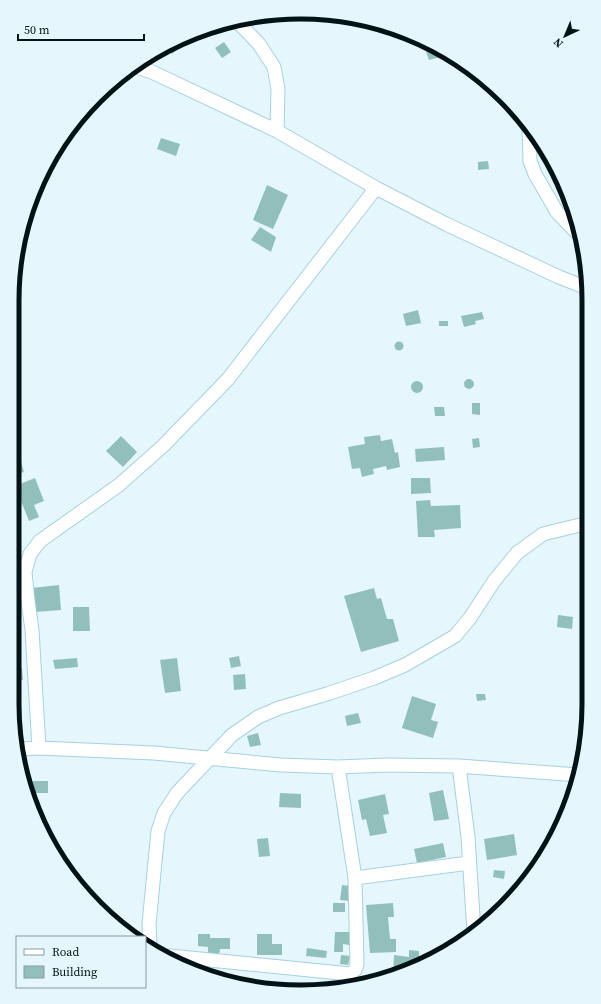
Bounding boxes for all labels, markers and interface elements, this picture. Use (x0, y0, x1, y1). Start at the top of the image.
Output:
scale bar (18, 16, 144, 42)
north arrow (545, 16, 585, 56)
text: 50 m (24, 22, 50, 38)
text: N (550, 35, 566, 51)
legend (16, 936, 146, 988)
text: Road (52, 944, 79, 960)
text: Building (52, 964, 97, 980)

